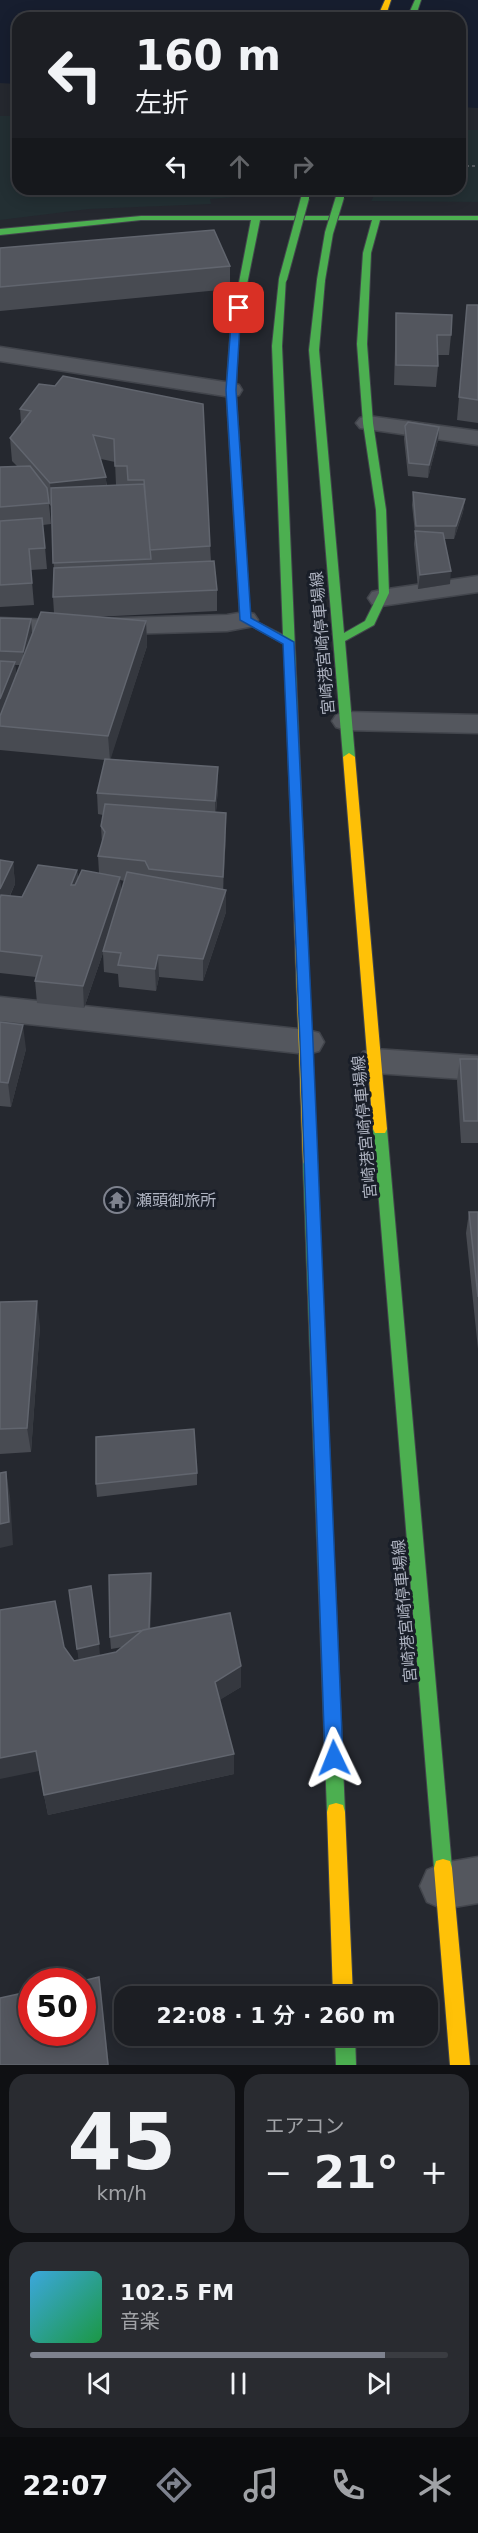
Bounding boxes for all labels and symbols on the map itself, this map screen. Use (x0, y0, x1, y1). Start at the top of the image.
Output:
pin (213, 282, 264, 333)
street label: 宮崎港宮崎停車場線 (307, 570, 338, 716)
street label: 宮崎港宮崎停車場線 (349, 1054, 380, 1200)
temple icon: 瀬頭御旅所 (102, 1185, 132, 1215)
place label: 瀬頭御旅所 (136, 1191, 216, 1210)
street label: 宮崎港宮崎停車場線 (389, 1538, 420, 1684)
position arrow (302, 1726, 366, 1790)
speed limit sign: 50 (18, 1968, 96, 2046)

